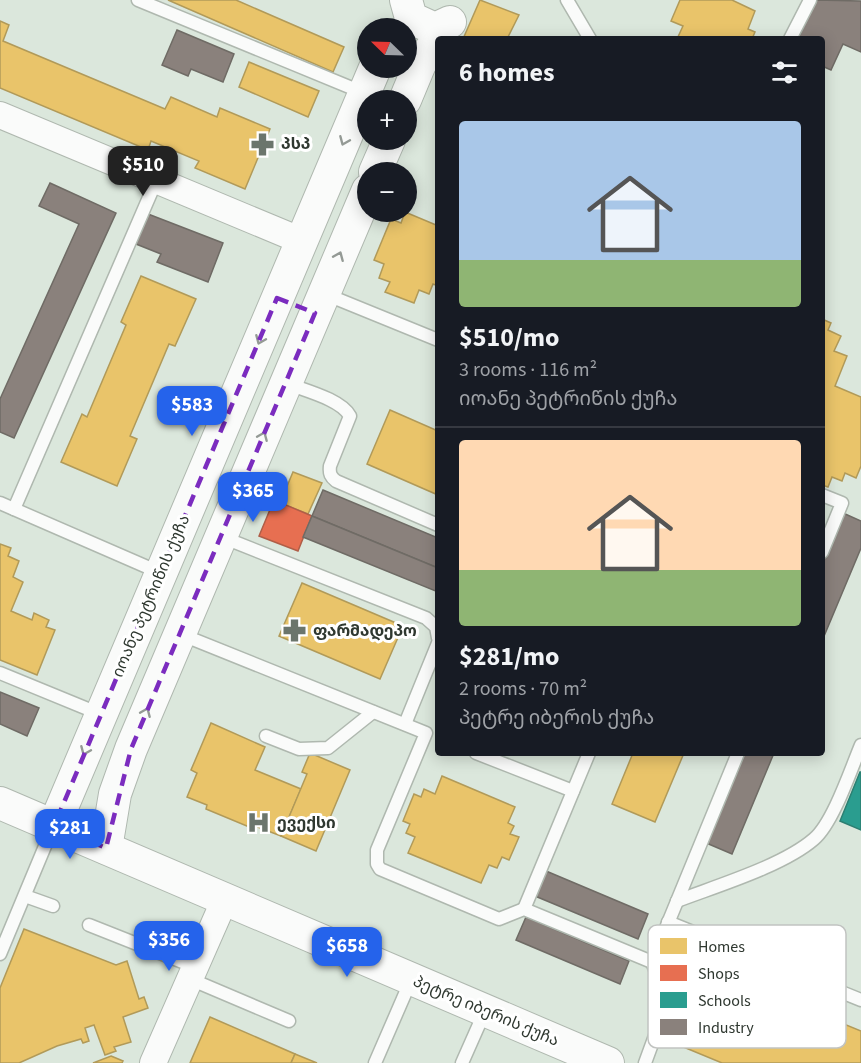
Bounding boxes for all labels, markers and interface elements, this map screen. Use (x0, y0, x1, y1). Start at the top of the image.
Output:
north arrow (357, 18, 417, 78)
map controls (357, 18, 417, 222)
text: 6 homes (459, 54, 554, 91)
icon: filters (768, 56, 801, 89)
button: + (357, 90, 417, 150)
pharmacy icon: პსპ (250, 131, 276, 157)
place label: პსპ (281, 133, 310, 155)
one-way arrow (339, 134, 351, 145)
pin: $510 (107, 146, 179, 197)
text: $510 (122, 151, 164, 179)
icon: home (576, 160, 684, 268)
button: − (357, 162, 417, 222)
one-way arrow (332, 252, 344, 263)
text: $510/mo (459, 319, 559, 356)
one-way arrow (255, 333, 267, 344)
text: 3 rooms · 116 m² (459, 356, 597, 384)
text: იოანე პეტრიწის ქუჩა (459, 385, 677, 413)
pin: $583 (156, 386, 228, 437)
text: $583 (171, 391, 213, 419)
one-way arrow (256, 431, 268, 442)
pin: $365 (217, 472, 289, 523)
text: $365 (232, 477, 274, 505)
icon: home (576, 479, 684, 587)
street label: იოანე პეტრიწის ქუჩა (107, 511, 195, 681)
pharmacy icon: ფარმადეპო (282, 618, 308, 644)
place label: ფარმადეპო (313, 620, 417, 642)
text: $281/mo (459, 638, 559, 675)
text: 2 rooms · 70 m² (459, 675, 587, 703)
text: პეტრე იბერის ქუჩა (459, 704, 654, 732)
one-way arrow (139, 707, 151, 718)
one-way arrow (81, 745, 93, 756)
pin: $281 (34, 809, 106, 860)
hospital icon: ევექსი (246, 810, 272, 836)
place label: ევექსი (277, 812, 336, 834)
text: $281 (49, 814, 91, 842)
pin: $356 (133, 921, 205, 972)
legend (648, 925, 846, 1048)
text: $356 (148, 926, 190, 954)
pin: $658 (311, 927, 383, 978)
text: $658 (326, 932, 368, 960)
text: Homes (698, 936, 745, 958)
text: Shops (698, 963, 740, 985)
street label: პეტრე იბერის ქუჩა (410, 970, 562, 1052)
text: Schools (698, 990, 751, 1012)
text: Industry (698, 1017, 754, 1039)

